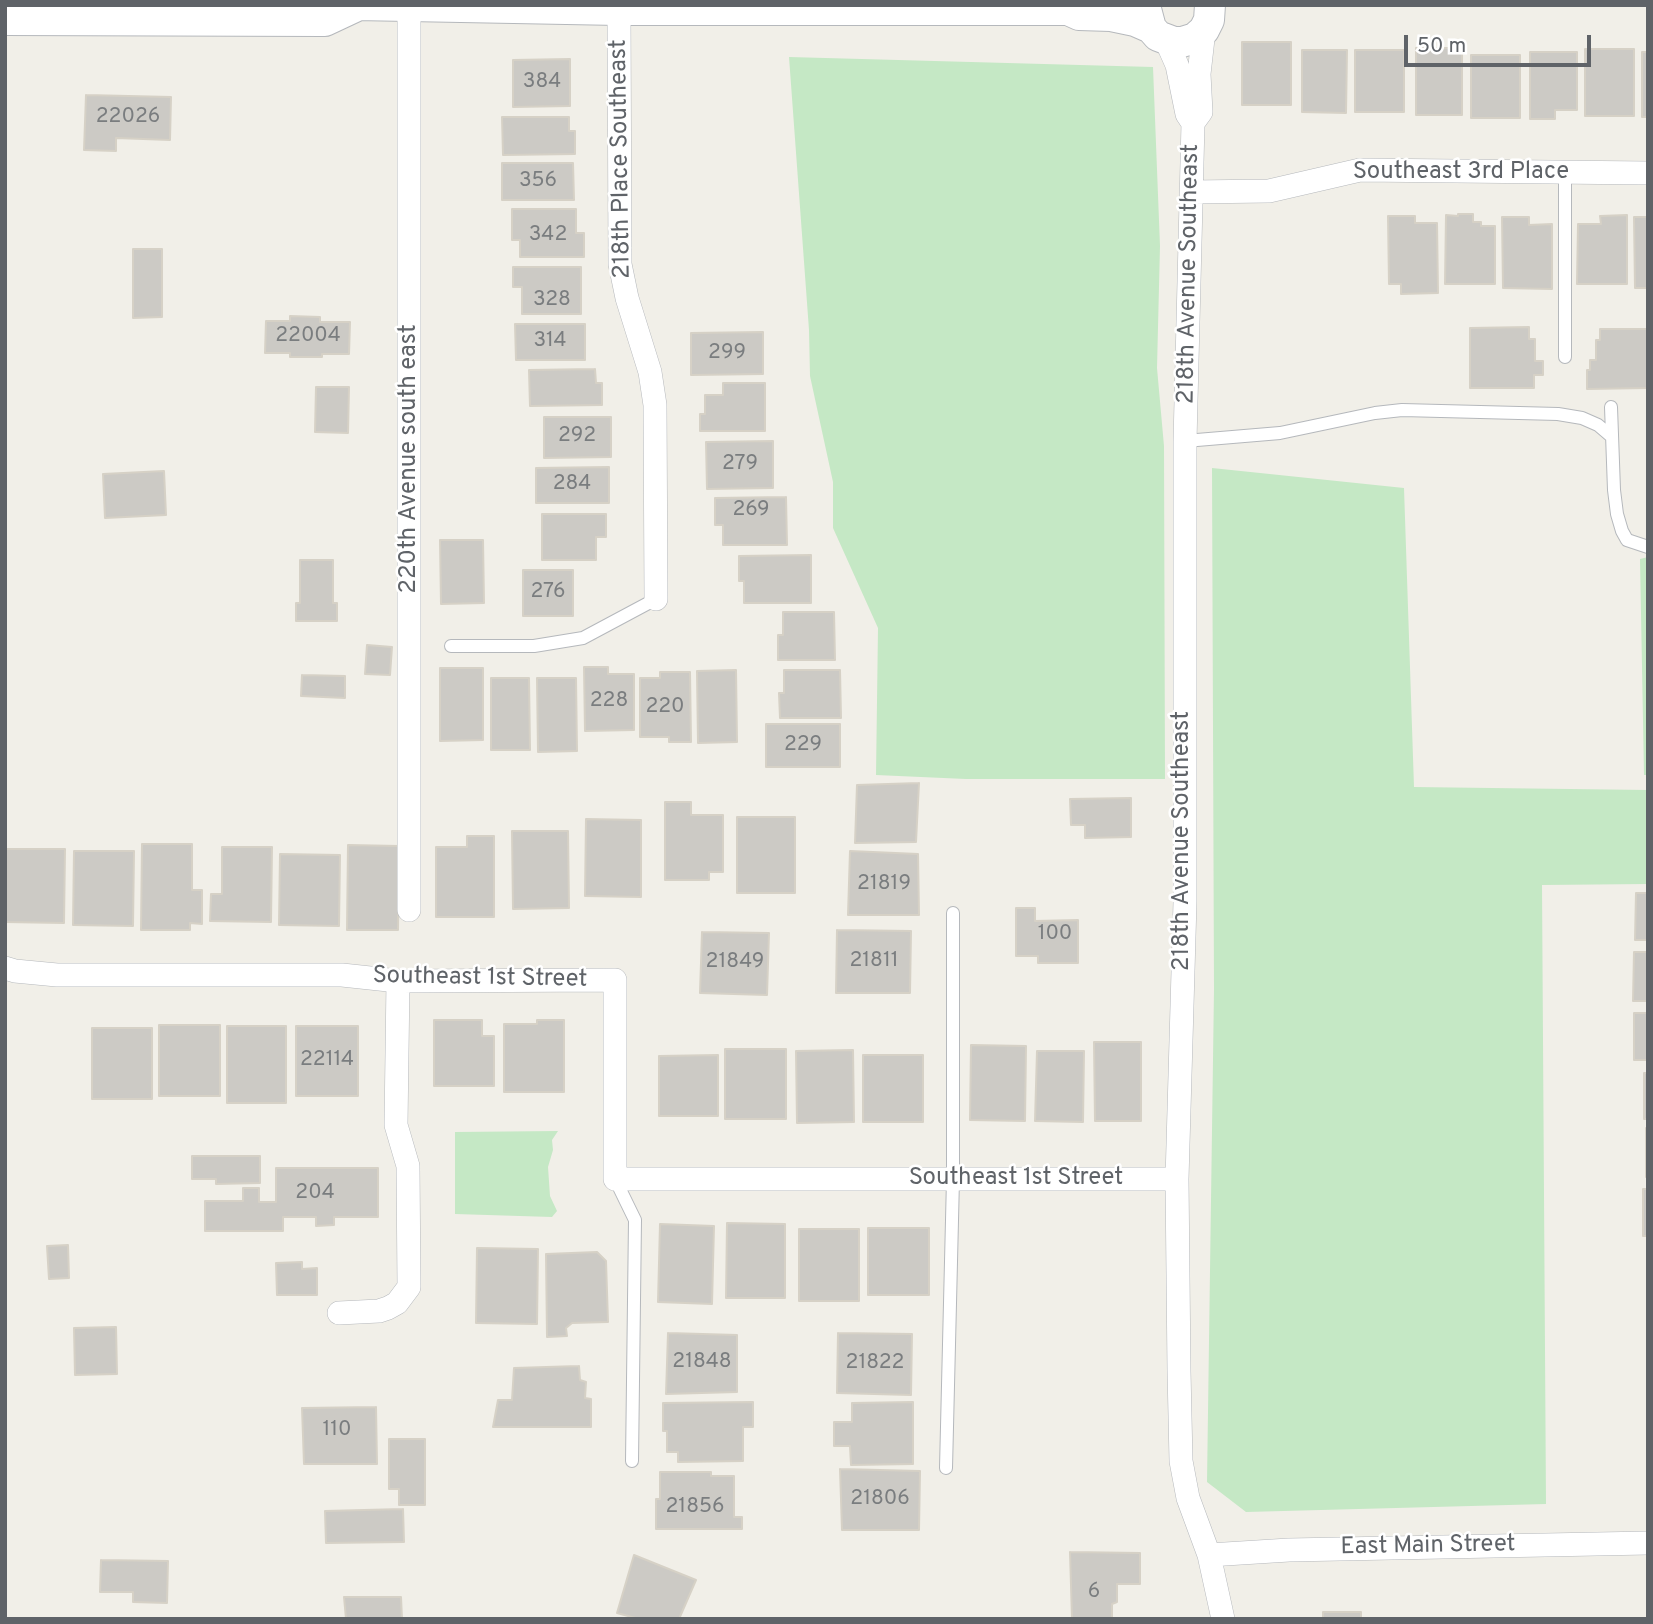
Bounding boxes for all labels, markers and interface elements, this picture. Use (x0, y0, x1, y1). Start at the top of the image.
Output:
scale bar (1408, 21, 1595, 65)
text: 50 m (1417, 33, 1466, 60)
street label: 218th Place Southeast (606, 39, 638, 279)
house number: 384 (523, 70, 561, 96)
house number: 22026 (96, 105, 160, 131)
street label: 218th Avenue Southeast (1173, 144, 1207, 404)
street label: Southeast 3rd Place (1353, 159, 1569, 187)
house number: 356 (519, 169, 557, 195)
house number: 342 (529, 223, 567, 249)
house number: 328 (533, 288, 571, 314)
house number: 22004 (275, 324, 341, 350)
street label: 220th Avenue south east (396, 324, 424, 594)
house number: 314 (533, 329, 567, 355)
house number: 299 (708, 341, 746, 367)
house number: 292 (558, 424, 596, 450)
house number: 279 (722, 452, 758, 478)
house number: 284 (553, 472, 591, 498)
house number: 269 (732, 498, 770, 524)
house number: 276 (530, 580, 566, 606)
house number: 228 (590, 689, 628, 715)
house number: 220 (645, 695, 685, 721)
street label: 218th Avenue Southeast (1169, 711, 1197, 971)
house number: 229 (784, 733, 822, 759)
house number: 21819 (857, 872, 911, 898)
house number: 100 (1038, 922, 1072, 948)
house number: 21811 (849, 949, 899, 975)
house number: 21849 (706, 950, 764, 976)
street label: Southeast 1st Street (372, 963, 588, 995)
house number: 22114 (300, 1048, 354, 1074)
street label: Southeast 1st Street (909, 1165, 1123, 1193)
house number: 204 (295, 1181, 335, 1207)
house number: 21848 (672, 1350, 732, 1376)
house number: 21822 (846, 1351, 904, 1377)
house number: 110 (322, 1418, 352, 1444)
house number: 21806 (850, 1487, 910, 1513)
house number: 21856 (665, 1495, 725, 1521)
street label: East Main Street (1340, 1531, 1516, 1563)
house number: 6 (1088, 1580, 1100, 1606)

